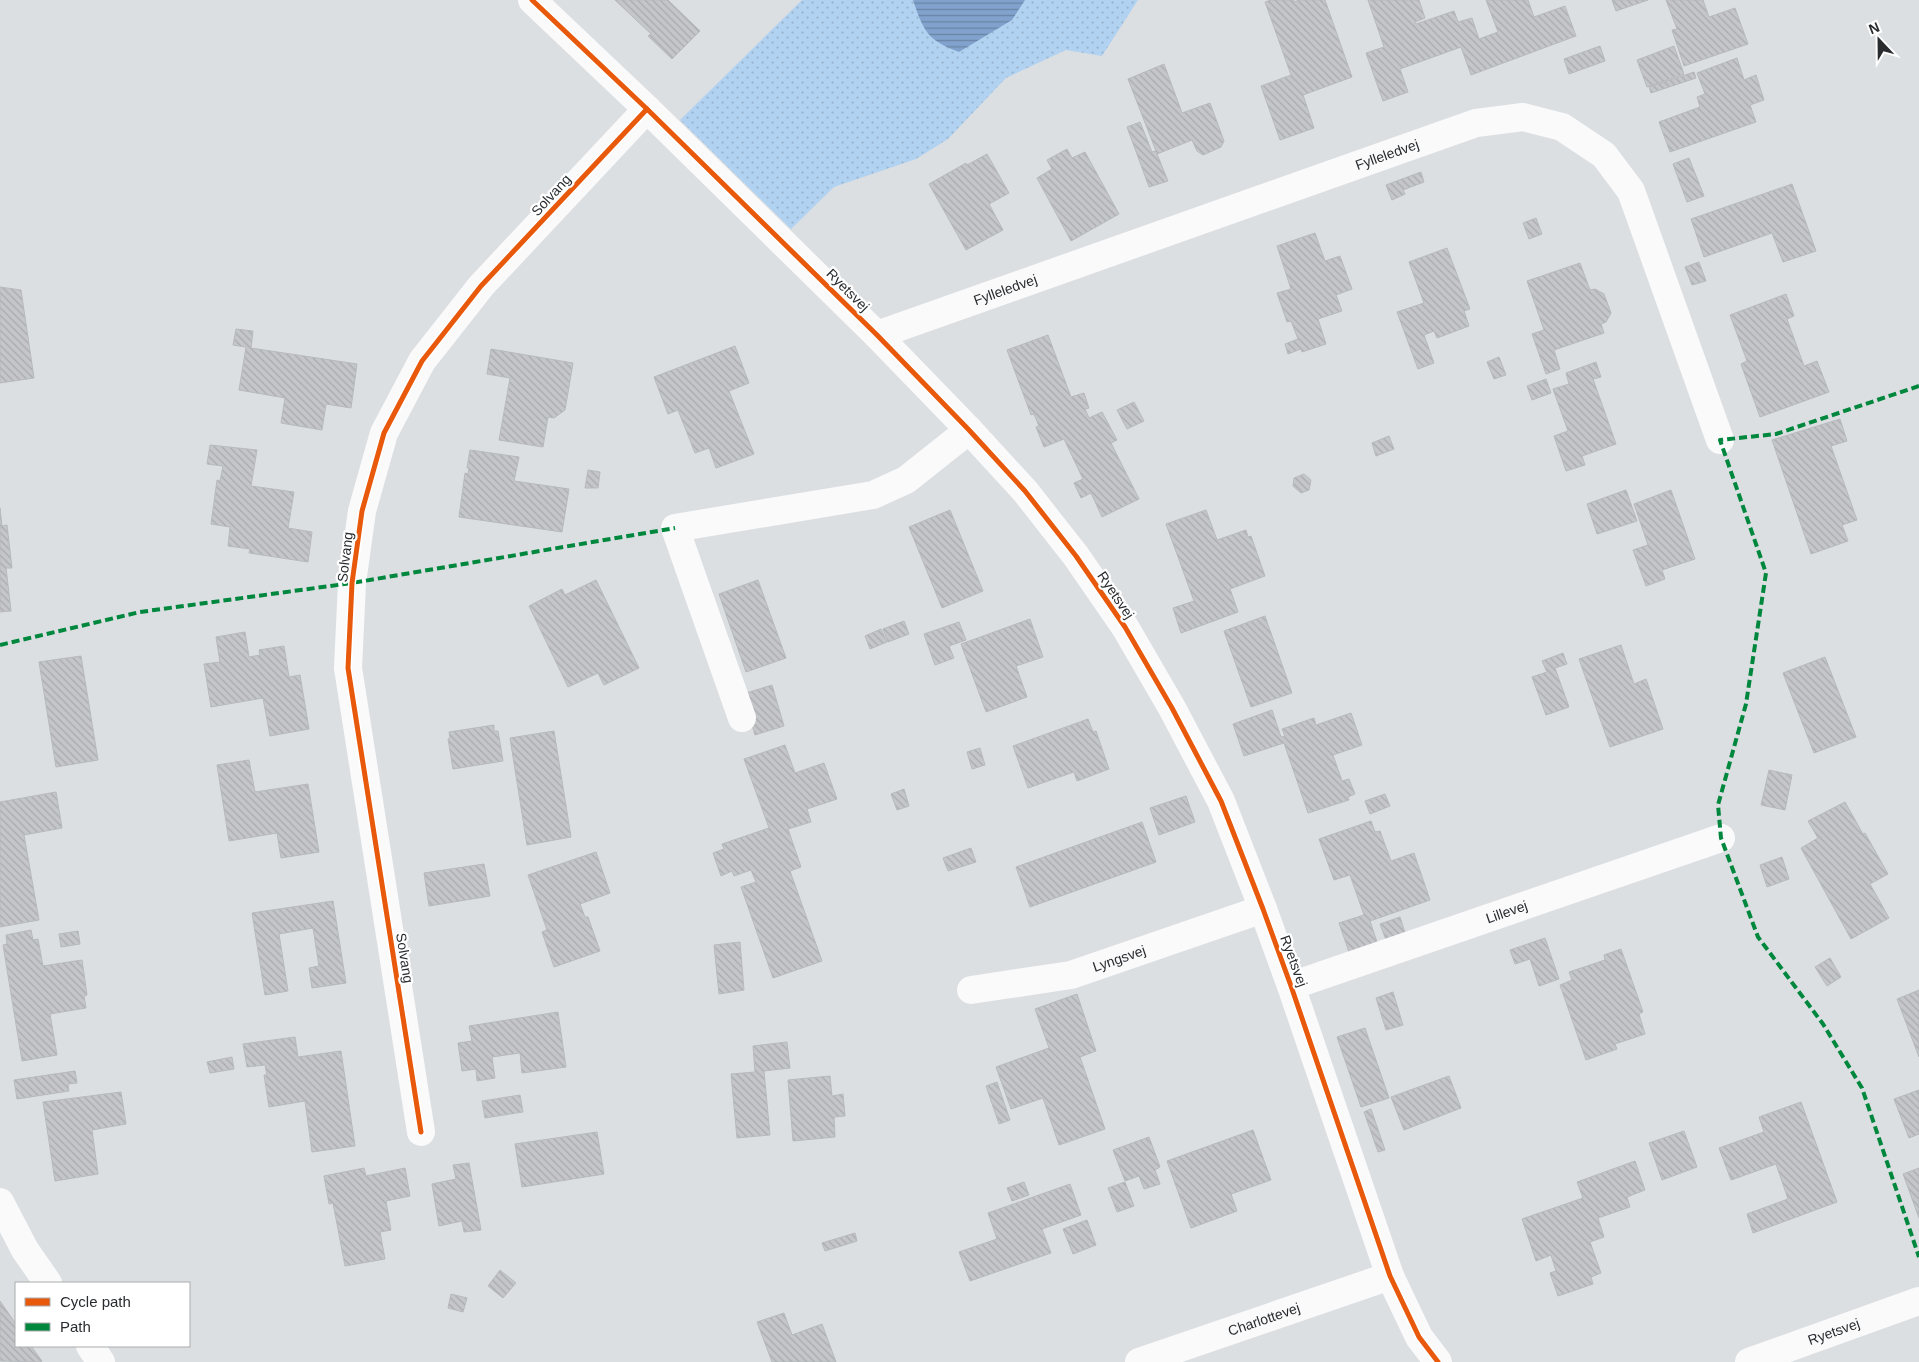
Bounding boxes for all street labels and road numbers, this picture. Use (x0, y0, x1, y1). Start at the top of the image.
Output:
street label: Fylleledvej (1353, 136, 1421, 173)
street label: Solvang (528, 171, 574, 219)
street label: Ryetsvej (823, 265, 873, 315)
street label: Fylleledvej (971, 271, 1039, 308)
street label: Solvang (334, 531, 356, 583)
street label: Ryetsvej (1094, 568, 1138, 622)
street label: Lillevej (1484, 897, 1529, 926)
street label: Solvang (393, 932, 417, 984)
street label: Ryetsvej (1277, 933, 1311, 989)
street label: Lyngsvej (1091, 942, 1148, 975)
street label: Charlottevej (1226, 1300, 1302, 1339)
street label: Ryetsvej (1806, 1315, 1862, 1348)

